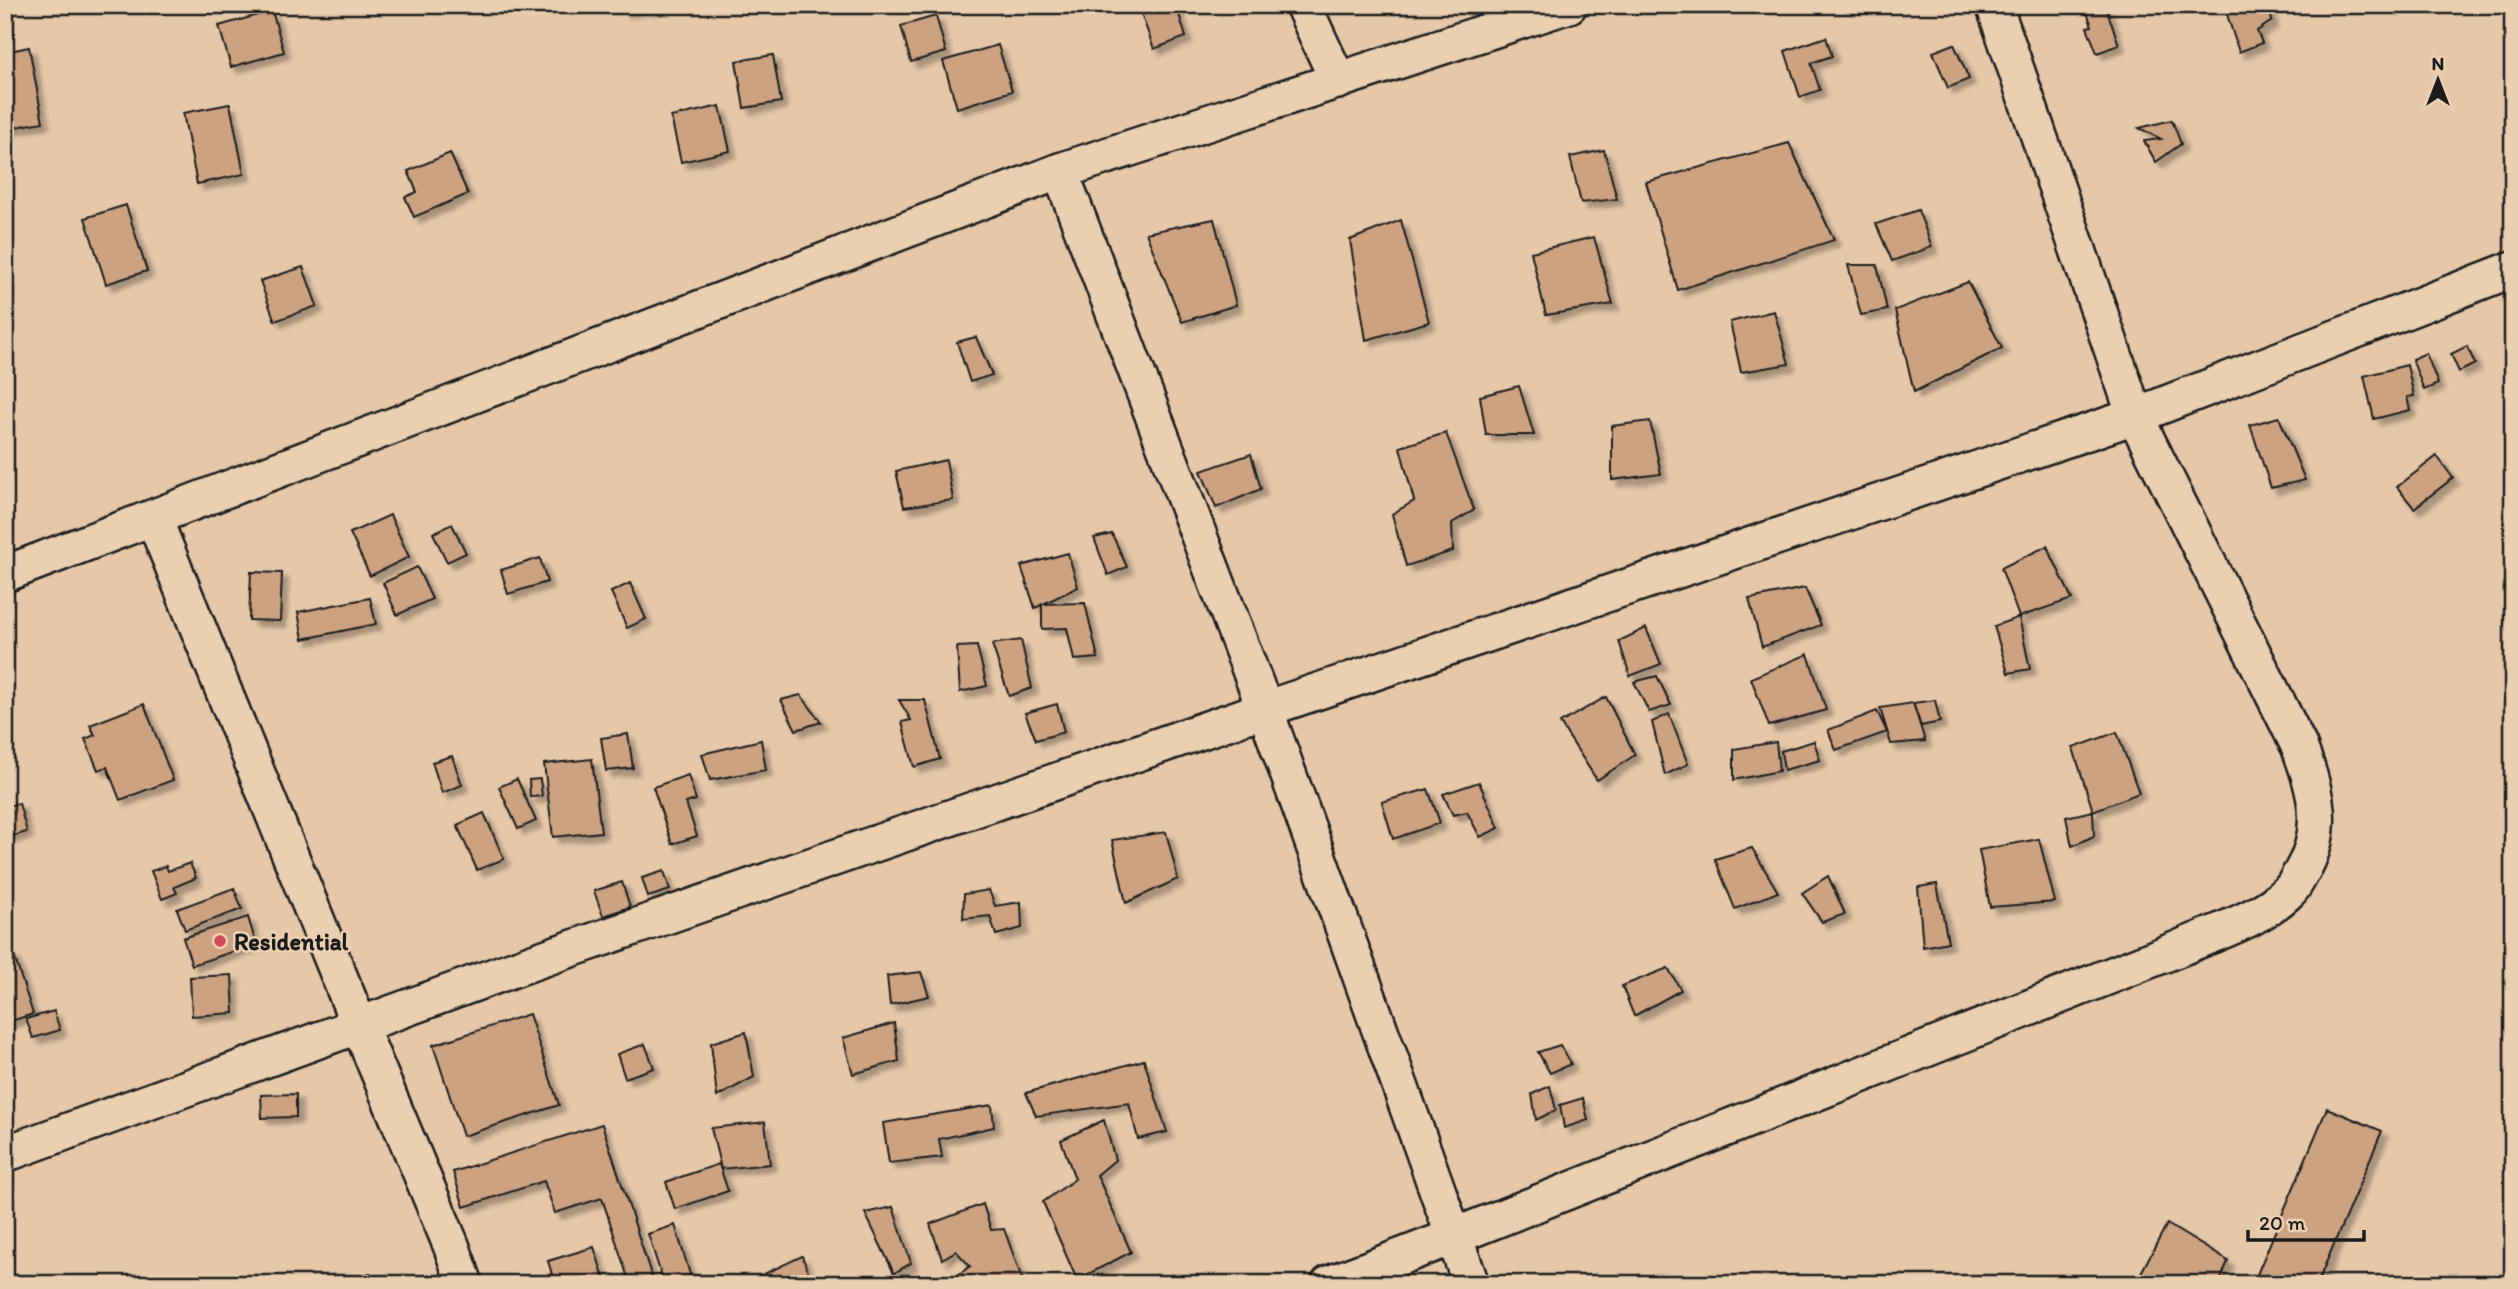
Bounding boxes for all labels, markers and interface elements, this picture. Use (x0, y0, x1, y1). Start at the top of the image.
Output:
north arrow (2402, 46, 2472, 116)
text: N (2432, 52, 2444, 75)
place label: Residential (234, 927, 349, 956)
marker: Residential (212, 933, 228, 949)
scale bar (2248, 1198, 2364, 1242)
text: 20 m (2259, 1210, 2306, 1235)

